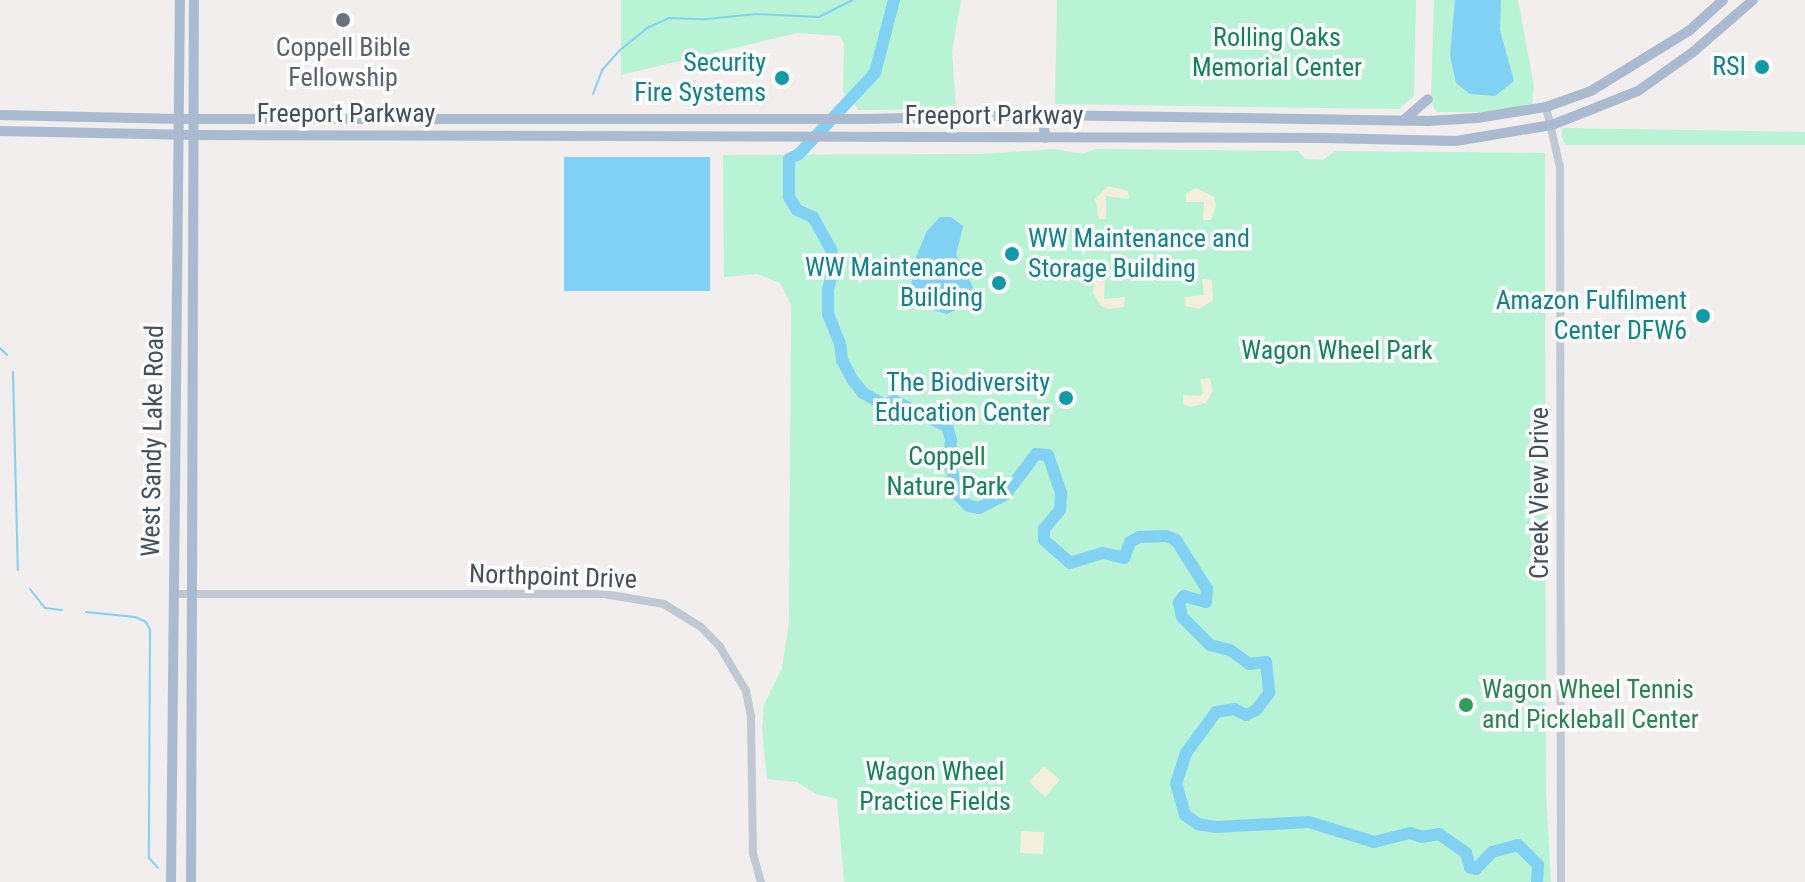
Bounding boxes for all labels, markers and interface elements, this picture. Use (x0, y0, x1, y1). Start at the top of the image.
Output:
marker: Coppell Bible Fellowship (334, 11, 352, 29)
park label: Rolling Oaks Memorial Center (1192, 22, 1362, 84)
place label: Coppell Bible Fellowship (276, 32, 410, 94)
place label: Security Fire Systems (634, 47, 766, 108)
place label: RSI (1712, 51, 1746, 83)
marker: RSI (1753, 58, 1771, 76)
marker: Security Fire Systems (773, 69, 791, 87)
street label: Freeport Parkway (257, 98, 435, 130)
street label: Freeport Parkway (905, 100, 1083, 132)
place label: WW Maintenance and Storage Building (1028, 223, 1250, 284)
marker: WW Maintenance and Storage Building (1003, 245, 1021, 263)
place label: WW Maintenance Building (805, 252, 983, 314)
marker: WW Maintenance Building (990, 274, 1008, 292)
place label: Amazon Fulfilment Center DFW6 (1496, 285, 1687, 346)
marker: Amazon Fulfilment Center DFW6 (1694, 307, 1712, 325)
street label: West Sandy Lake Road (135, 325, 171, 557)
park label: Wagon Wheel Park (1241, 335, 1433, 367)
place label: The Biodiversity Education Center (875, 367, 1050, 428)
marker: The Biodiversity Education Center (1057, 389, 1075, 407)
street label: Creek View Drive (1524, 407, 1556, 579)
park label: Coppell Nature Park (886, 441, 1008, 502)
street label: Northpoint Drive (469, 558, 637, 596)
place label: Wagon Wheel Tennis and Pickleball Center (1482, 674, 1699, 736)
marker: Wagon Wheel Tennis and Pickleball Center (1457, 696, 1475, 714)
park label: Wagon Wheel Practice Fields (859, 756, 1011, 818)

